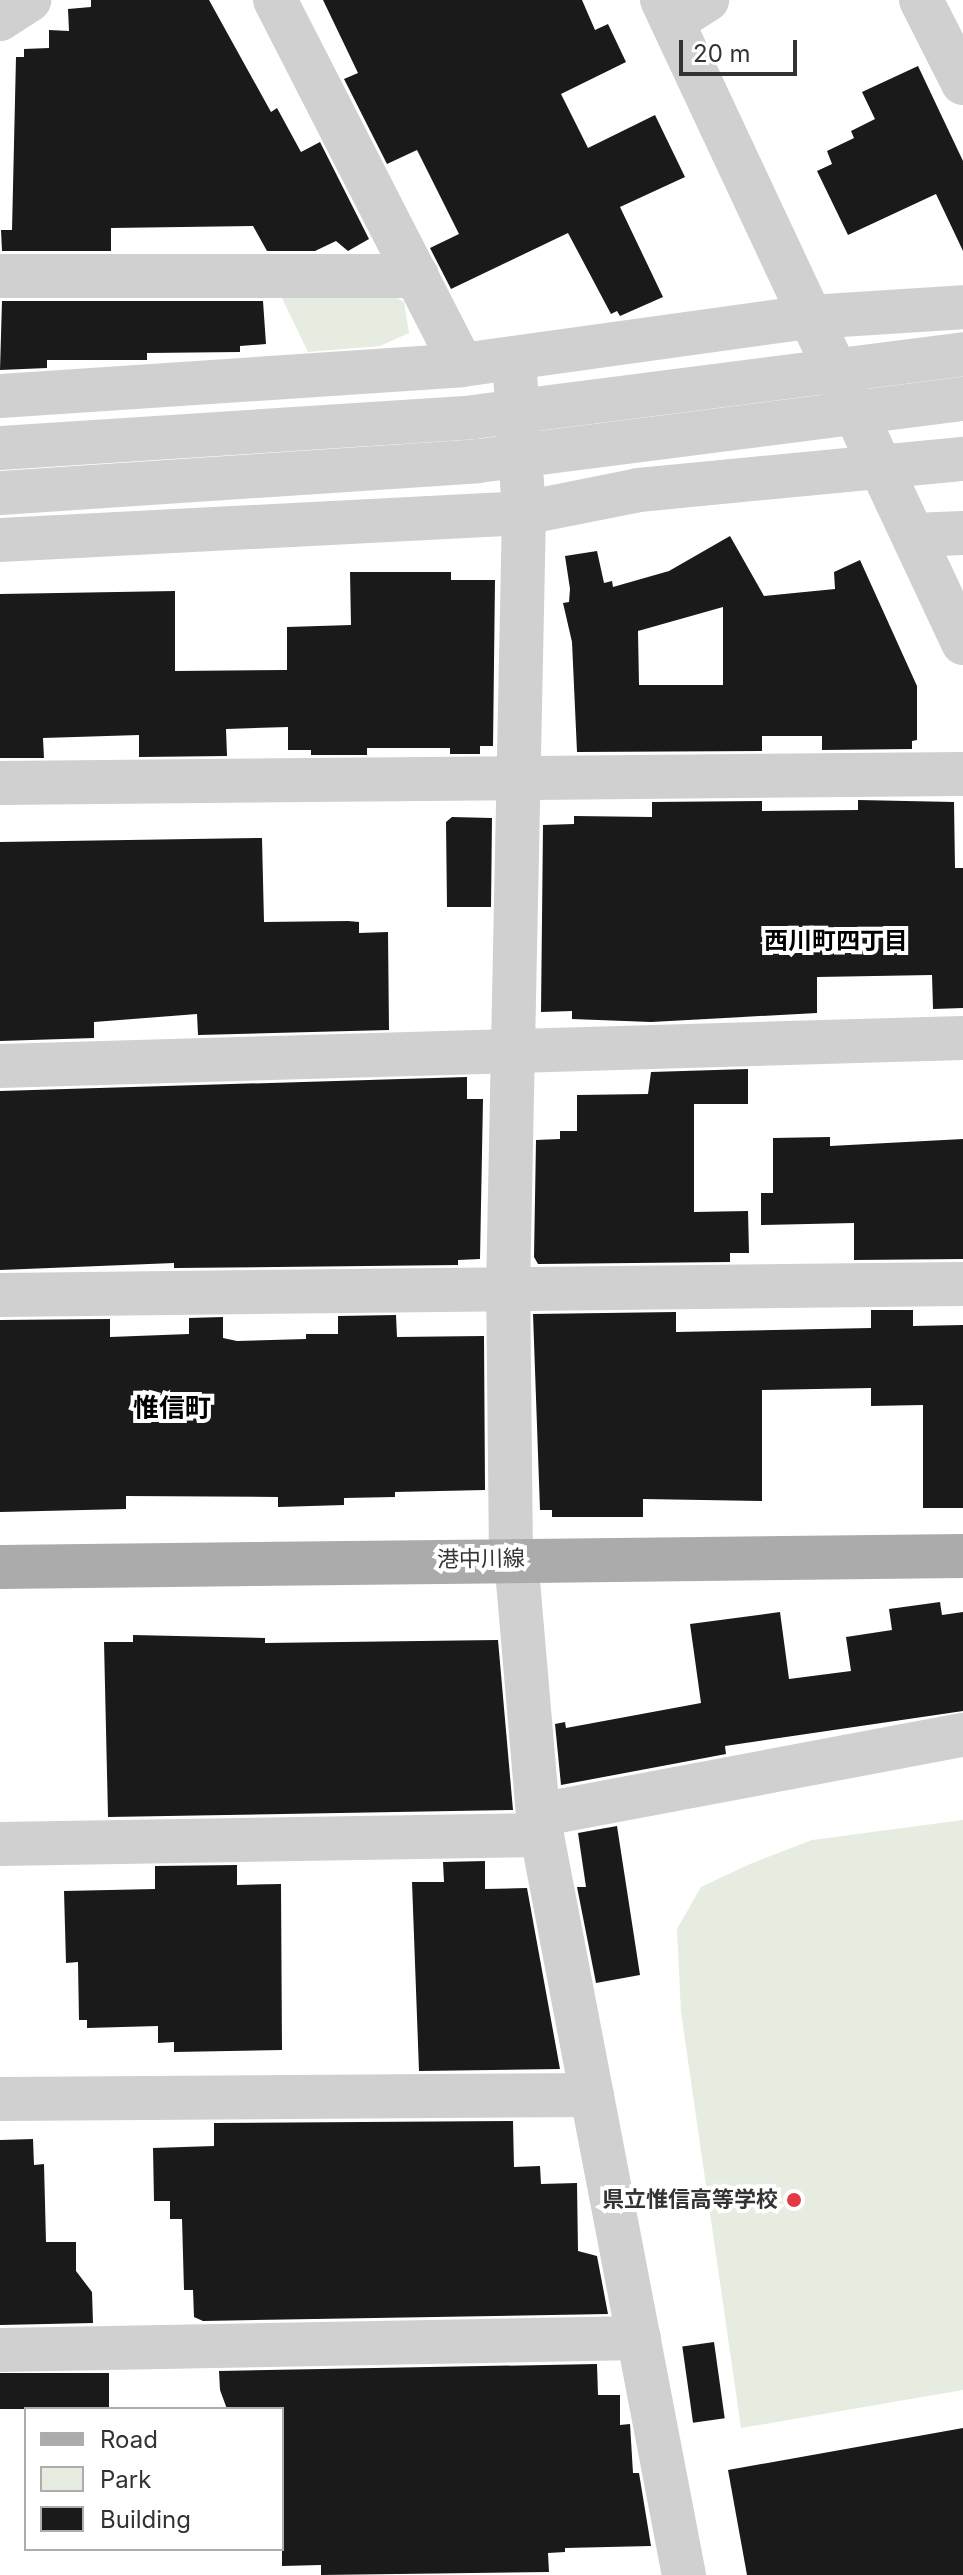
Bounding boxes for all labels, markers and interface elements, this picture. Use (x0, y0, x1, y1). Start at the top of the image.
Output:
scale bar (683, 24, 801, 74)
text: 20 m (693, 39, 751, 68)
district label: 西川町四丁目 (764, 927, 908, 955)
district label: 惟信町 (133, 1392, 211, 1424)
street label: 港中川線 (437, 1545, 525, 1573)
place label: 県立惟信高等学校 (602, 2187, 778, 2213)
marker: 県立惟信高等学校 (785, 2191, 803, 2209)
legend (24, 2407, 284, 2551)
text: Road (100, 2425, 158, 2454)
text: Park (100, 2465, 151, 2494)
text: Building (100, 2505, 191, 2534)

